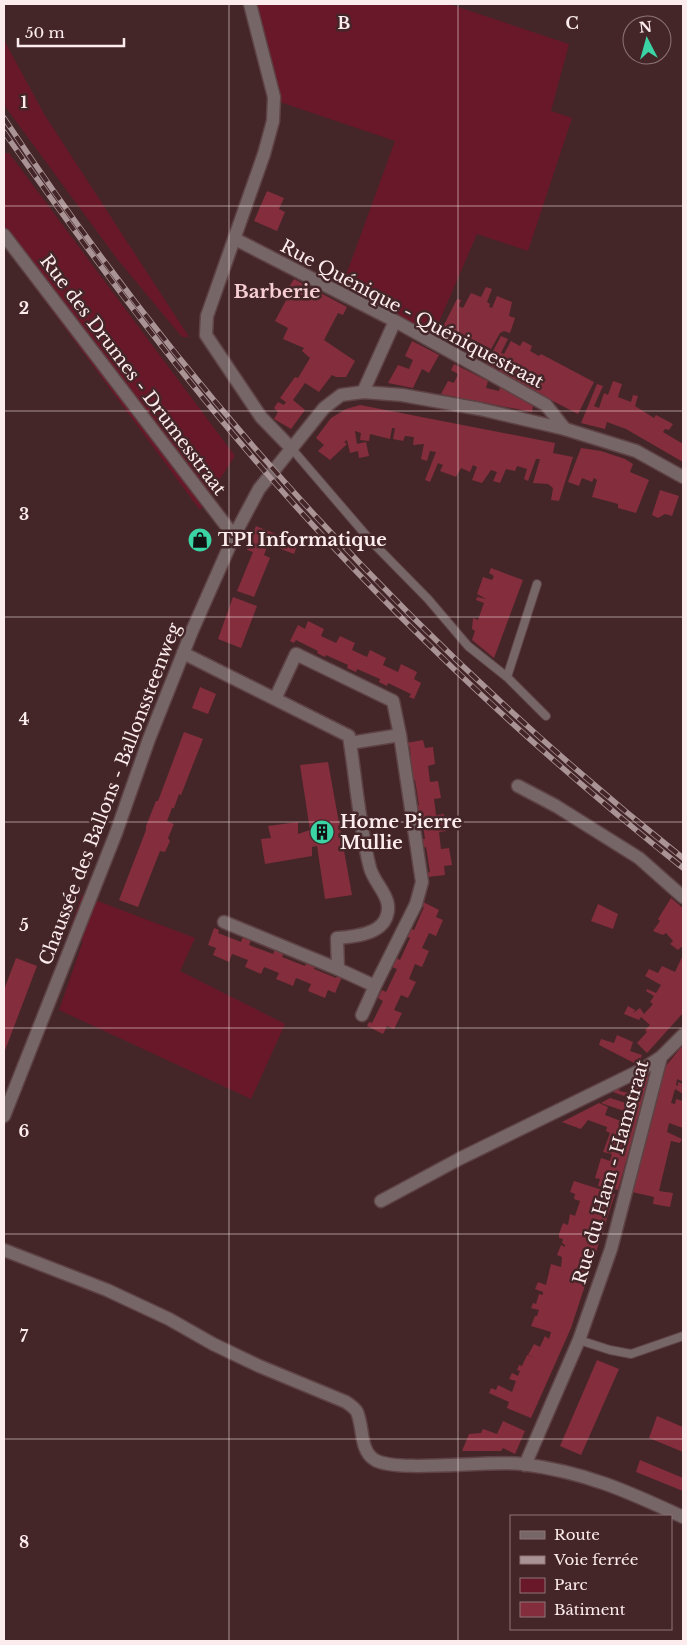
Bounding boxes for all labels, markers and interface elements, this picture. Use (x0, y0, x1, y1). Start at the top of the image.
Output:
text: B (338, 13, 351, 33)
text: C (565, 13, 579, 33)
scale bar (18, 15, 124, 47)
north arrow (622, 15, 672, 65)
text: N (638, 17, 653, 37)
text: 50 m (25, 23, 65, 42)
text: 1 (21, 92, 28, 112)
street label: Rue Quénique - Quéniquestraat (277, 235, 548, 393)
street label: Rue des Drumes - Drumesstraat (35, 250, 231, 500)
district label: Barberie (234, 280, 320, 303)
text: 2 (19, 298, 29, 318)
text: 3 (19, 504, 29, 524)
shop icon: TPI Informatique (187, 527, 213, 553)
place label: TPI Informatique (218, 529, 387, 551)
street label: Chaussée des Ballons - Ballonssteenweg (34, 620, 186, 968)
text: 4 (19, 709, 29, 729)
place label: Home Pierre Mullie (340, 811, 462, 854)
building icon: Home Pierre Mullie (309, 819, 335, 845)
text: 5 (19, 915, 29, 935)
street label: Rue du Ham - Hamstraat (568, 1057, 654, 1287)
text: 6 (19, 1121, 30, 1141)
text: 7 (20, 1326, 29, 1346)
legend (510, 1515, 672, 1630)
text: Route (554, 1525, 600, 1544)
text: 8 (19, 1532, 29, 1552)
text: Voie ferrée (553, 1550, 638, 1569)
text: Parc (554, 1575, 587, 1594)
text: Bâtiment (554, 1600, 626, 1619)

